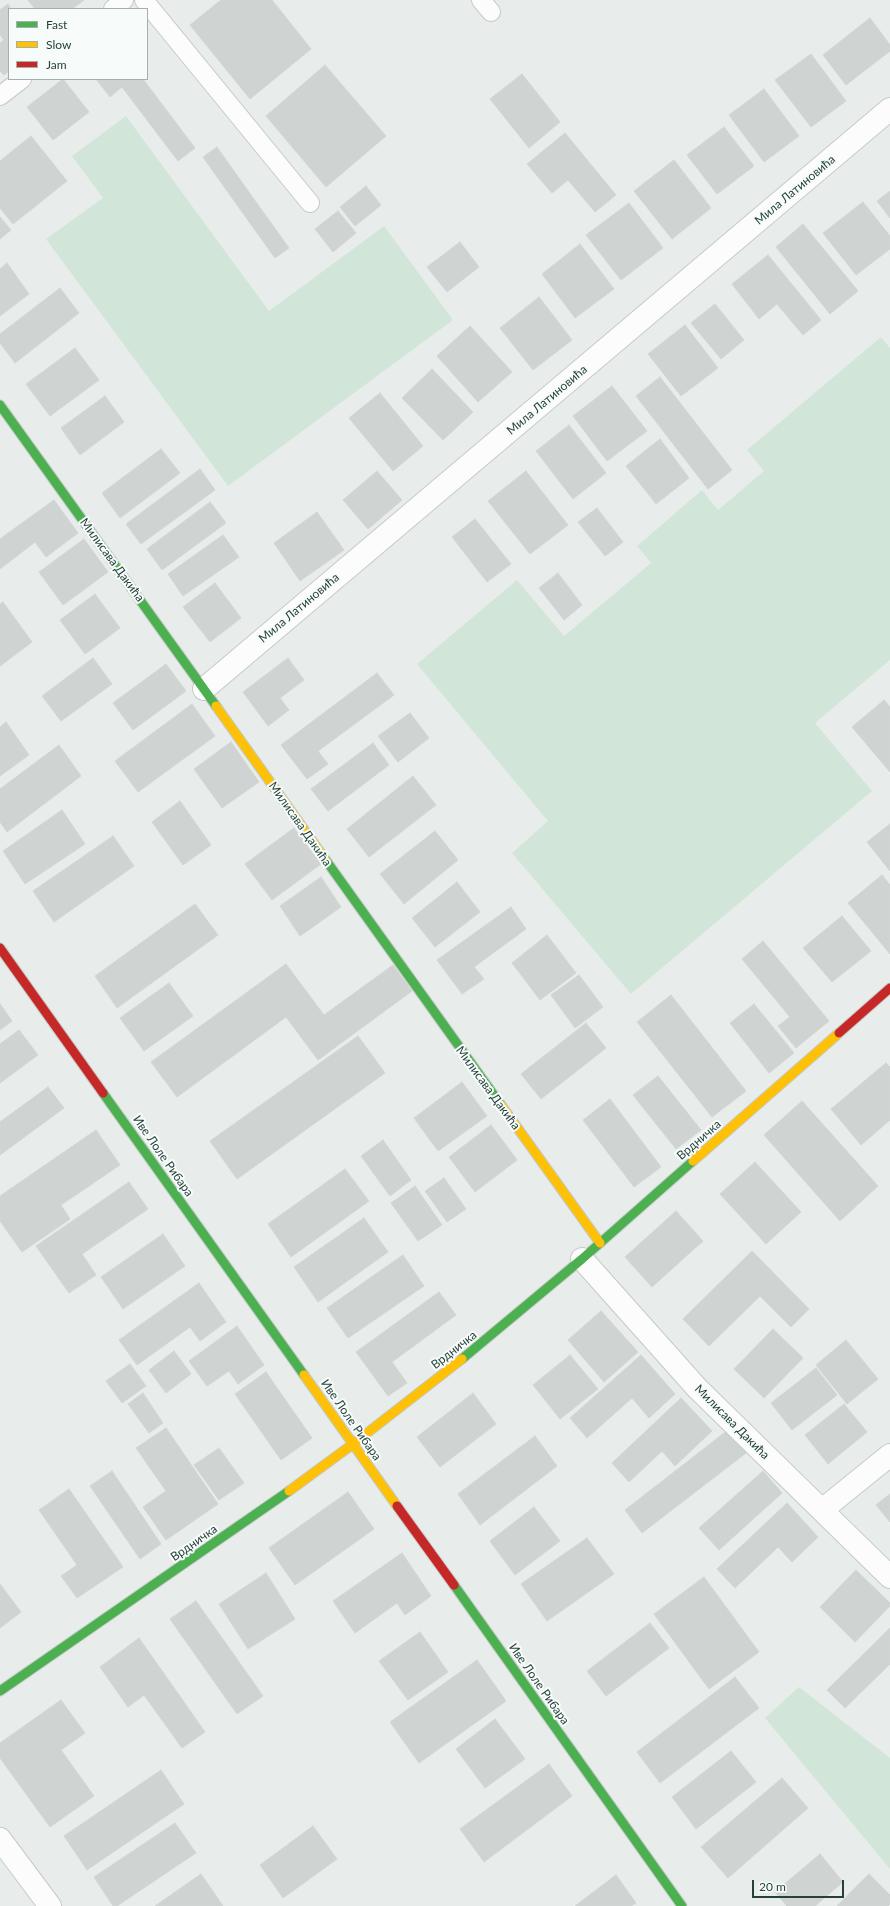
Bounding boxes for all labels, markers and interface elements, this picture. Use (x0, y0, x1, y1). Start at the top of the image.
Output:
legend (8, 8, 148, 80)
text: Fast (46, 17, 67, 32)
text: Slow (46, 37, 71, 52)
text: Jam (46, 57, 67, 72)
street label: Мила Латиновића (752, 152, 838, 228)
street label: Мила Латиновића (504, 362, 590, 438)
street label: Милисава Дакића (77, 515, 147, 605)
street label: Мила Латиновића (256, 570, 342, 646)
street label: Милисава Дакића (266, 779, 334, 869)
street label: Милисава Дакића (453, 1043, 523, 1133)
street label: Иве Лоле Рибара (130, 1113, 196, 1199)
street label: Врдничка (674, 1117, 724, 1163)
street label: Врдничка (428, 1328, 480, 1372)
street label: Иве Лоле Рибара (318, 1377, 384, 1463)
street label: Милисава Дакића (692, 1382, 772, 1462)
street label: Врдничка (168, 1522, 220, 1564)
street label: Иве Лоле Рибара (506, 1641, 572, 1727)
scale bar (754, 1872, 846, 1898)
text: 20 m (759, 1879, 786, 1894)

